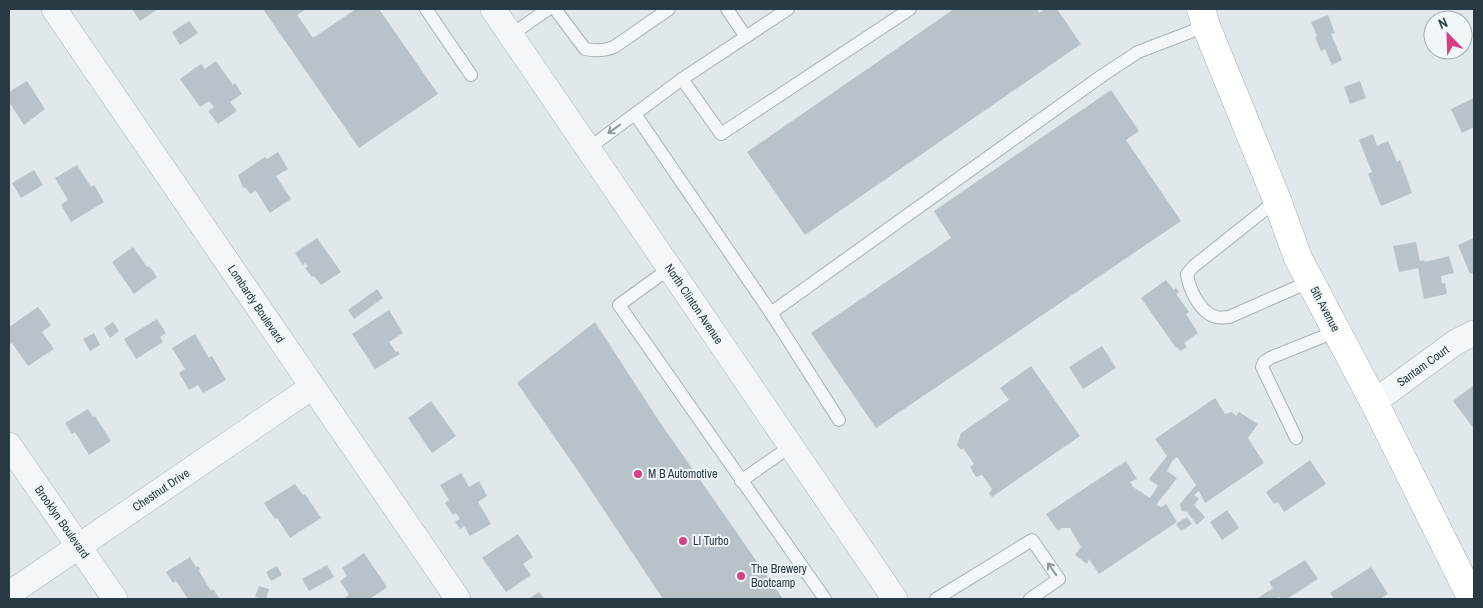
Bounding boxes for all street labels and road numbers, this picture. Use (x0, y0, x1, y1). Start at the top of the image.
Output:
street label: North Clinton Avenue (661, 261, 727, 347)
street label: Lombardy Boulevard (224, 262, 288, 346)
street label: 5th Avenue (1306, 284, 1344, 334)
street label: Santam Court (1394, 342, 1452, 390)
street label: Chestnut Drive (129, 465, 193, 515)
street label: Brooklyn Boulevard (31, 482, 93, 562)

